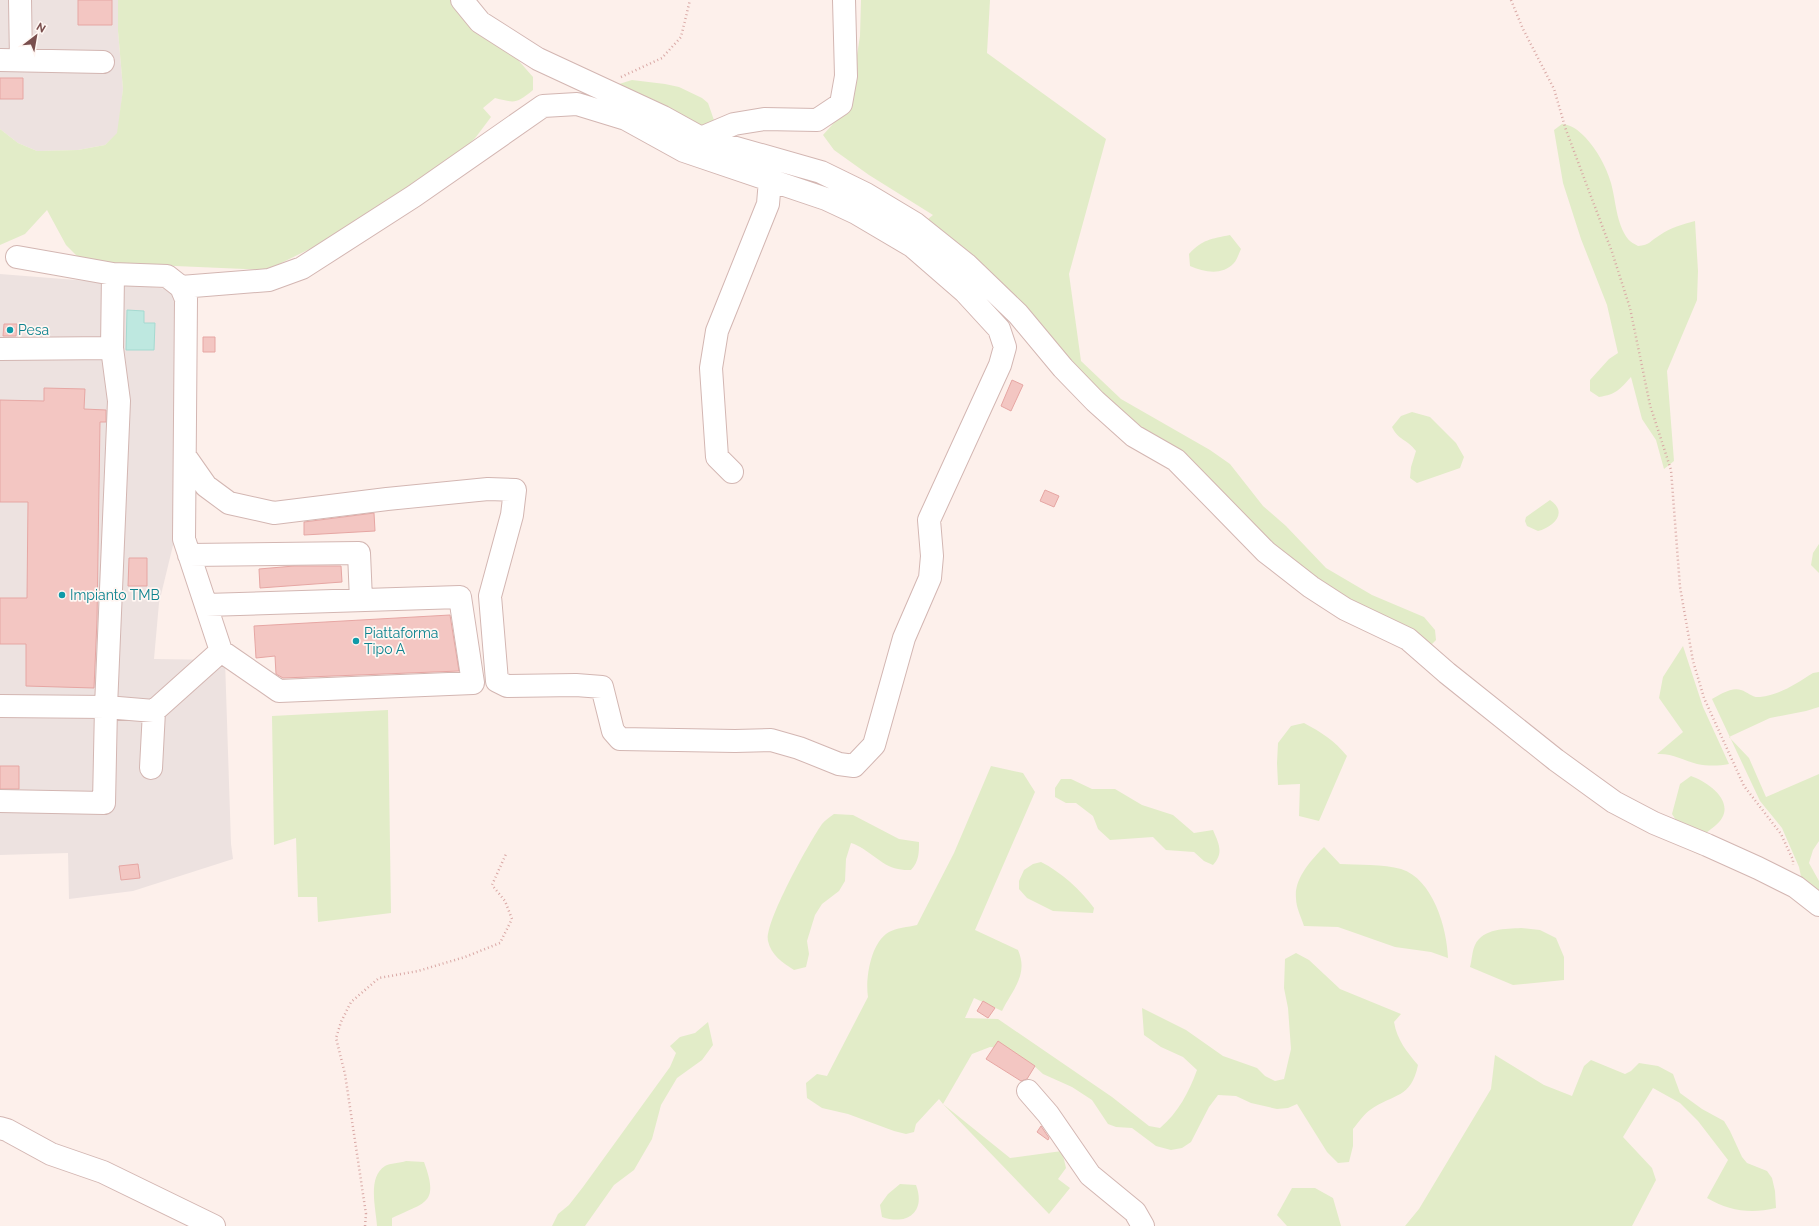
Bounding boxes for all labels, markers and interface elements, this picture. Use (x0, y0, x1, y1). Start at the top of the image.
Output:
north arrow (16, 16, 56, 56)
text: N (34, 20, 48, 36)
place label: Pesa (18, 322, 49, 338)
marker: Pesa (5, 325, 15, 335)
place label: Impianto TMB (70, 587, 160, 603)
marker: Impianto TMB (57, 590, 67, 600)
place label: Piattaforma Tipo A (364, 625, 438, 657)
marker: Piattaforma Tipo A (351, 636, 361, 646)

